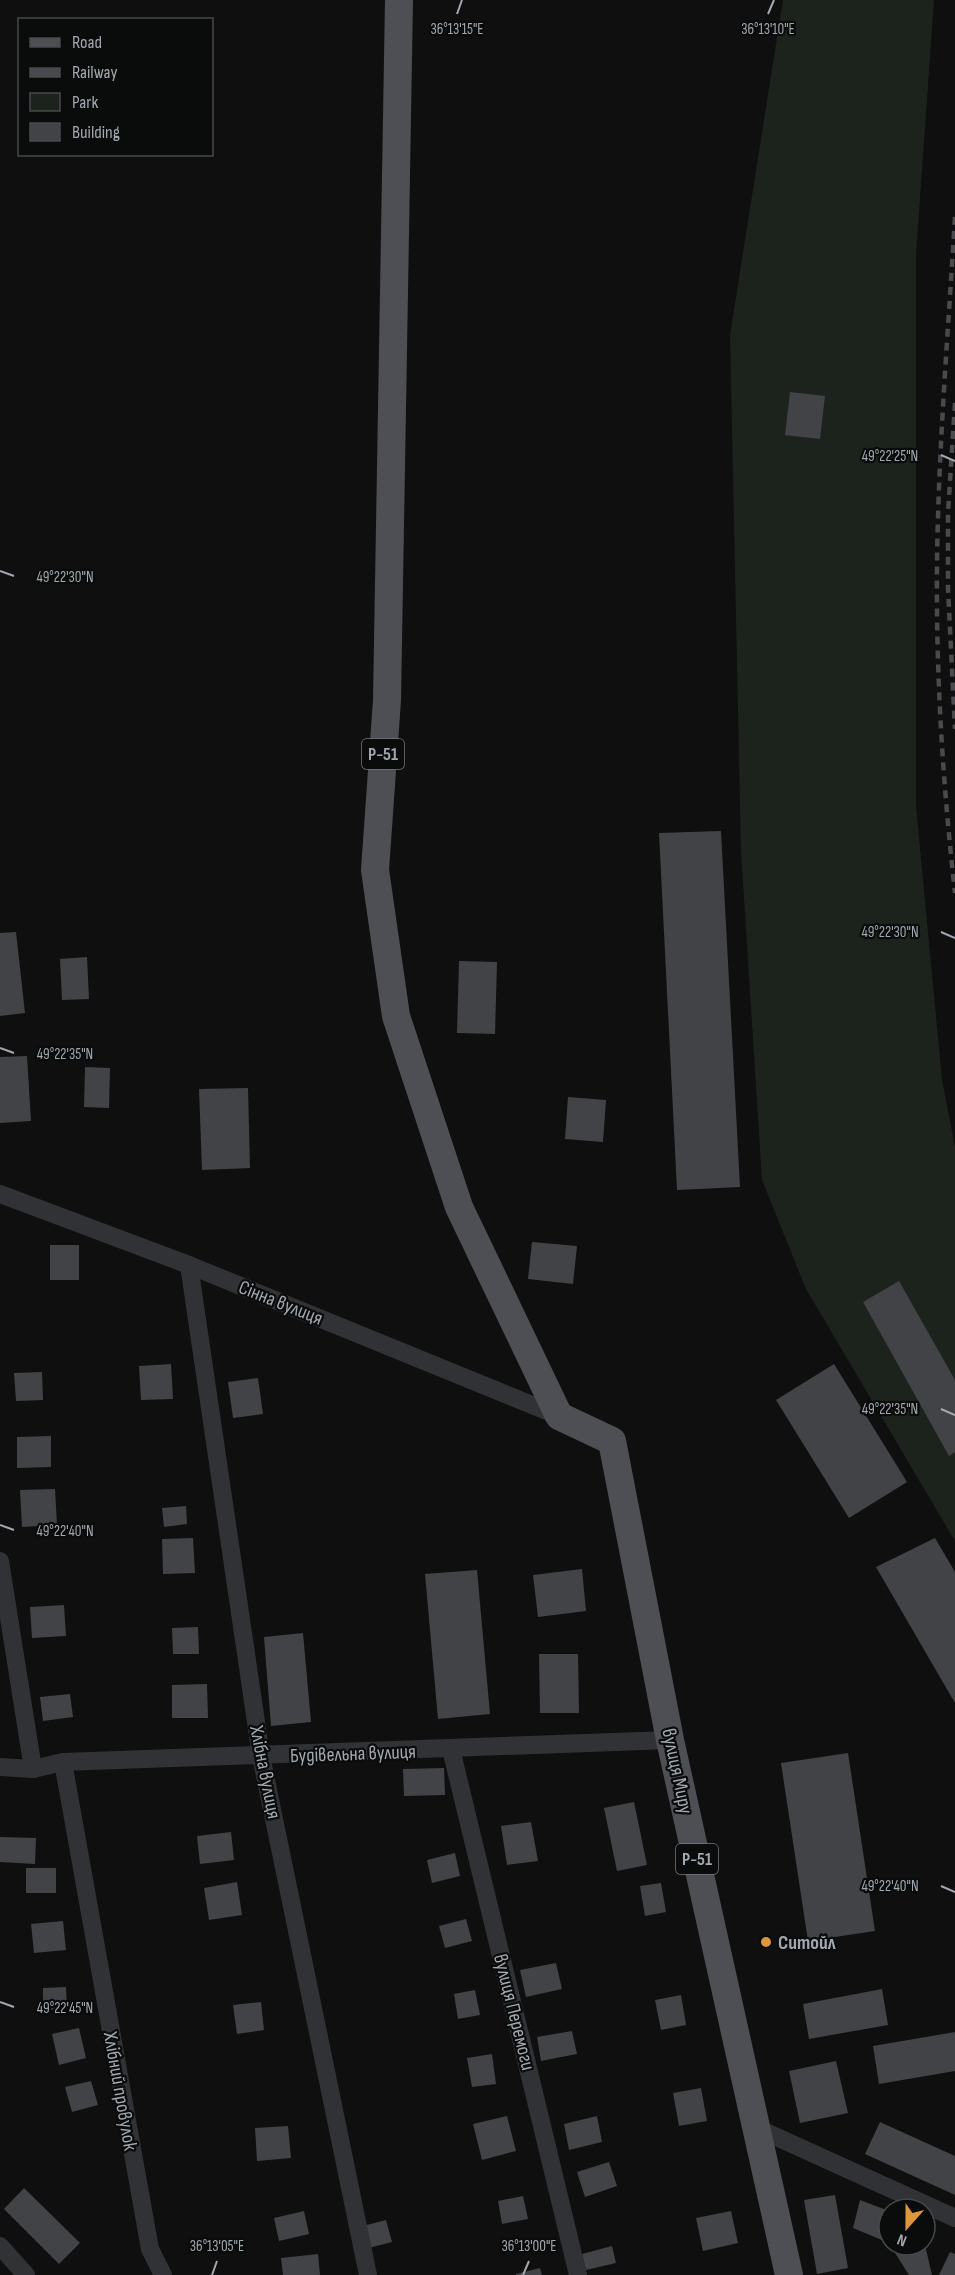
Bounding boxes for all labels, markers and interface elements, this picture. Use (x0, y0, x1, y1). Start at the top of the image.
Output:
legend (18, 18, 213, 156)
text: 36°13'15"E (431, 20, 483, 39)
text: 36°13'10"E (741, 20, 795, 39)
text: Road (72, 32, 102, 53)
text: Railway (72, 62, 117, 83)
text: Park (72, 92, 98, 113)
text: Building (72, 122, 120, 143)
text: 49°22'25"N (862, 447, 918, 466)
text: 49°22'30"N (36, 568, 94, 587)
road number: Р-51 (362, 739, 404, 769)
text: 49°22'30"N (861, 923, 919, 942)
text: 49°22'35"N (37, 1045, 93, 1064)
street label: Сінна вулиця (235, 1275, 326, 1331)
text: 49°22'35"N (862, 1400, 918, 1419)
text: 49°22'40"N (36, 1522, 94, 1541)
street label: Хлібна вулиця (244, 1723, 286, 1821)
street label: вулиця Миру (656, 1726, 698, 1816)
street label: Будівельна вулиця (290, 1740, 416, 1768)
road number: Р-51 (676, 1844, 718, 1874)
text: 49°22'40"N (861, 1877, 919, 1896)
place label: Ситойл (778, 1931, 836, 1955)
marker: Ситойл (759, 1935, 773, 1949)
street label: вулиця Перемоги (488, 1952, 540, 2073)
text: 49°22'45"N (37, 1999, 93, 2018)
street label: Хлібний провулок (98, 2029, 142, 2153)
north arrow (877, 2197, 937, 2257)
text: N (895, 2229, 910, 2250)
text: 36°13'05"E (190, 2237, 244, 2256)
text: 36°13'00"E (501, 2237, 557, 2256)

